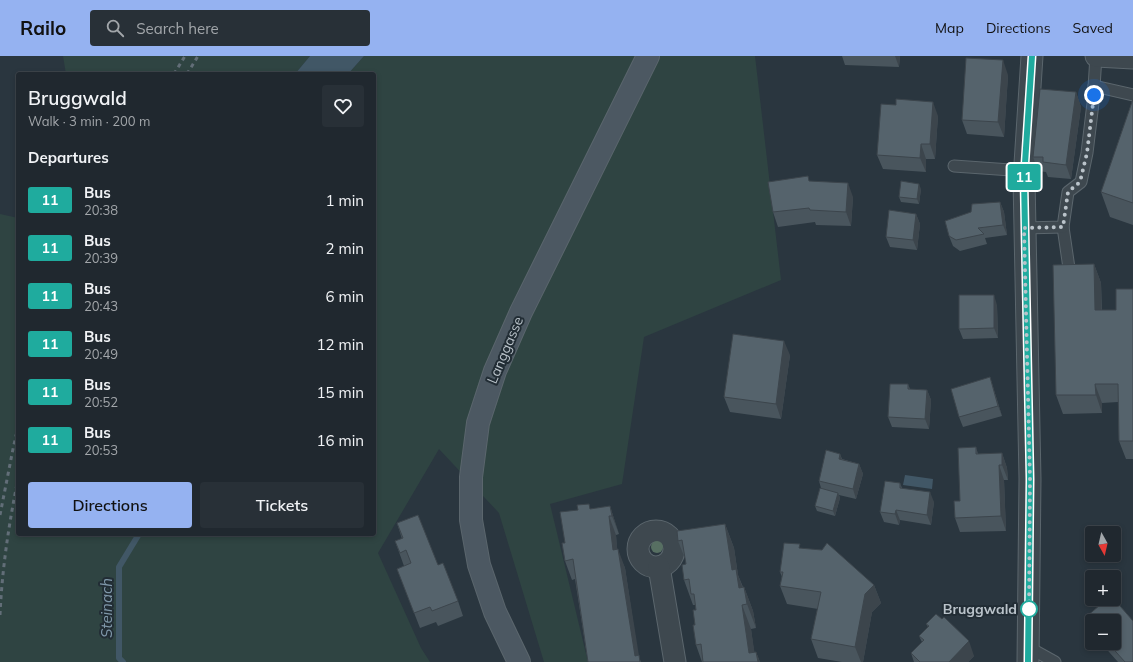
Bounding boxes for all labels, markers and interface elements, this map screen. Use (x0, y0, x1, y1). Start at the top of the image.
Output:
search box (90, 10, 370, 46)
text: Railo (20, 16, 66, 40)
icon: search (104, 17, 126, 39)
text: Search here (136, 19, 219, 38)
text: Map (935, 19, 964, 37)
text: Directions (986, 19, 1051, 37)
text: Saved (1073, 19, 1113, 37)
button: heart (322, 85, 364, 127)
your location (1084, 85, 1104, 105)
text: Bruggwald (28, 86, 127, 110)
text: Walk · 3 min · 200 m (28, 113, 150, 129)
text: Departures (28, 148, 109, 167)
line badge: 11 (1006, 164, 1042, 190)
text: 11 (1016, 168, 1032, 186)
text: Bus (84, 183, 111, 202)
text: 11 (42, 191, 58, 209)
text: 1 min (326, 191, 364, 210)
text: 20:38 (84, 202, 118, 218)
text: Bus (84, 231, 111, 250)
text: 11 (42, 239, 58, 257)
text: 2 min (326, 239, 364, 258)
text: 20:39 (84, 250, 118, 266)
text: Bus (84, 279, 111, 298)
text: 11 (42, 287, 58, 305)
text: 6 min (326, 287, 364, 306)
text: 20:43 (84, 298, 118, 314)
street label: Langgasse (483, 314, 527, 386)
text: Bus (84, 327, 111, 346)
text: 11 (42, 335, 58, 353)
text: 12 min (317, 335, 364, 354)
text: 20:49 (84, 346, 118, 362)
text: Bus (84, 375, 111, 394)
text: 11 (42, 383, 58, 401)
text: 15 min (317, 383, 364, 402)
text: 20:52 (84, 394, 118, 410)
text: Bus (84, 423, 111, 442)
text: 11 (42, 431, 58, 449)
text: 16 min (317, 431, 364, 450)
text: 20:53 (84, 442, 118, 458)
button: Directions (28, 482, 192, 528)
button: Tickets (200, 482, 364, 528)
north arrow (1085, 526, 1121, 562)
map controls (1085, 526, 1121, 650)
button: + (1085, 570, 1121, 606)
water label: Steinach (97, 578, 116, 638)
place label: Bruggwald (943, 600, 1017, 618)
marker: Bruggwald (1020, 600, 1038, 618)
button: − (1085, 614, 1121, 650)

